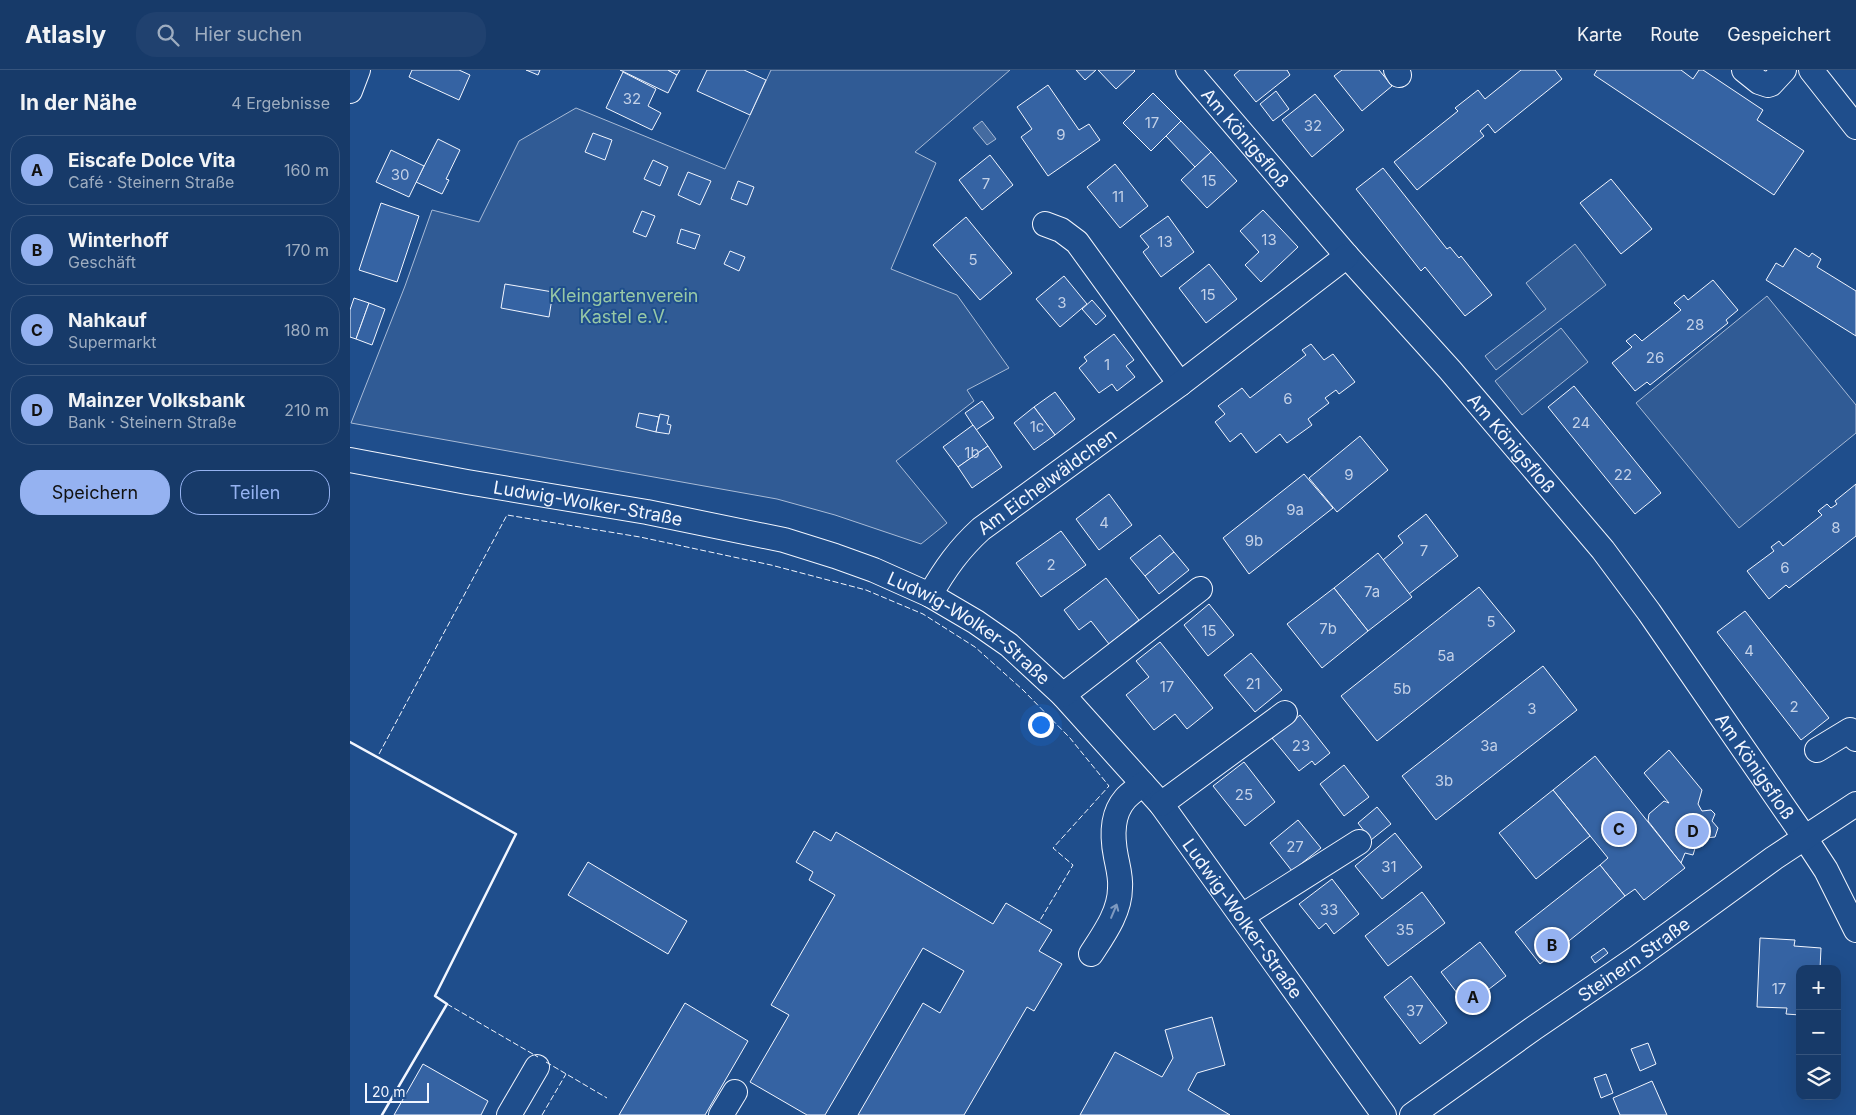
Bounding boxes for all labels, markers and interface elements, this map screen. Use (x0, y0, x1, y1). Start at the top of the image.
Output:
search box (136, 12, 486, 57)
text: Atlasly (25, 20, 106, 49)
icon: search (154, 21, 182, 49)
text: Hier suchen (194, 23, 302, 46)
text: Karte (1577, 24, 1622, 45)
text: Route (1650, 24, 1699, 45)
text: Gespeichert (1727, 24, 1831, 45)
street label: Am Königsfloß (1198, 84, 1294, 192)
house number: 32 (623, 89, 641, 108)
text: In der Nähe (20, 90, 137, 115)
text: 4 Ergebnisse (231, 93, 330, 113)
house number: 17 (1145, 113, 1159, 132)
house number: 32 (1304, 116, 1322, 135)
house number: 9 (1056, 125, 1066, 144)
text: Eiscafe Dolce Vita (68, 149, 236, 172)
text: A (31, 160, 43, 180)
text: 160 m (284, 160, 329, 180)
house number: 30 (391, 165, 409, 184)
house number: 15 (1201, 171, 1217, 190)
text: Café · Steinern Straße (68, 172, 234, 192)
house number: 7 (982, 174, 990, 193)
house number: 11 (1112, 187, 1124, 206)
text: Winterhoff (68, 229, 169, 252)
house number: 13 (1261, 230, 1277, 249)
house number: 13 (1157, 232, 1173, 251)
text: B (32, 240, 42, 260)
text: 170 m (285, 240, 329, 260)
house number: 5 (968, 250, 978, 269)
text: Geschäft (68, 252, 136, 272)
park label: Kleingartenverein Kastel e.V. (550, 285, 698, 327)
house number: 15 (1200, 285, 1216, 304)
house number: 3 (1057, 293, 1067, 312)
text: Nahkauf (68, 309, 147, 332)
house number: 28 (1686, 315, 1704, 334)
text: C (31, 320, 43, 340)
text: 180 m (284, 320, 329, 340)
text: Supermarkt (68, 332, 156, 352)
house number: 26 (1646, 348, 1664, 367)
house number: 1 (1104, 355, 1110, 374)
text: Mainzer Volksbank (68, 389, 245, 412)
house number: 6 (1283, 389, 1293, 408)
street label: Am Königsfloß (1464, 389, 1560, 497)
text: D (31, 400, 43, 420)
text: 210 m (284, 400, 329, 420)
text: Bank · Steinern Straße (68, 412, 237, 432)
house number: 24 (1572, 413, 1590, 432)
house number: 1c (1030, 417, 1044, 436)
street label: Am Eichelwäldchen (973, 424, 1120, 539)
house number: 1b (964, 443, 980, 462)
house number: 9 (1344, 465, 1354, 484)
house number: 22 (1614, 465, 1632, 484)
button: Speichern (20, 470, 170, 515)
button: Teilen (180, 470, 330, 515)
street label: Ludwig-Wolker-Straße (492, 476, 685, 530)
house number: 9a (1286, 500, 1304, 519)
house number: 4 (1099, 513, 1109, 532)
house number: 8 (1831, 518, 1841, 537)
house number: 9b (1245, 531, 1263, 550)
house number: 7 (1420, 541, 1428, 560)
house number: 2 (1046, 555, 1056, 574)
house number: 6 (1780, 558, 1790, 577)
street label: Ludwig-Wolker-Straße (884, 567, 1055, 688)
house number: 7a (1364, 582, 1380, 601)
house number: 5 (1486, 612, 1496, 631)
house number: 7b (1319, 619, 1337, 638)
house number: 15 (1201, 621, 1217, 640)
house number: 4 (1744, 641, 1754, 660)
house number: 5a (1437, 646, 1455, 665)
house number: 21 (1245, 674, 1261, 693)
house number: 17 (1160, 677, 1174, 696)
house number: 5b (1393, 679, 1411, 698)
house number: 2 (1789, 697, 1799, 716)
house number: 3 (1527, 699, 1537, 718)
street label: Am Königsfloß (1712, 709, 1799, 823)
your location (1028, 712, 1054, 738)
house number: 23 (1292, 736, 1310, 755)
house number: 3a (1480, 736, 1498, 755)
house number: 3b (1435, 771, 1453, 790)
house number: 25 (1235, 785, 1253, 804)
pin: C (1603, 810, 1635, 848)
pin: D (1677, 812, 1709, 850)
street label: Ludwig-Wolker-Straße (1179, 834, 1307, 1002)
house number: 27 (1286, 837, 1304, 856)
house number: 31 (1381, 857, 1397, 876)
house number: 33 (1320, 900, 1338, 919)
one-way arrow (1110, 904, 1120, 919)
street label: Steinern Straße (1574, 912, 1694, 1006)
house number: 35 (1396, 920, 1414, 939)
pin: B (1536, 926, 1568, 964)
map controls (1796, 965, 1841, 1100)
button: + (1796, 965, 1841, 1010)
pin: A (1457, 978, 1489, 1016)
house number: 17 (1772, 979, 1786, 998)
house number: 37 (1406, 1001, 1424, 1020)
button: − (1796, 1010, 1841, 1055)
button: layers (1796, 1055, 1841, 1100)
scale bar (365, 1080, 429, 1103)
text: 20 m (372, 1083, 406, 1100)

